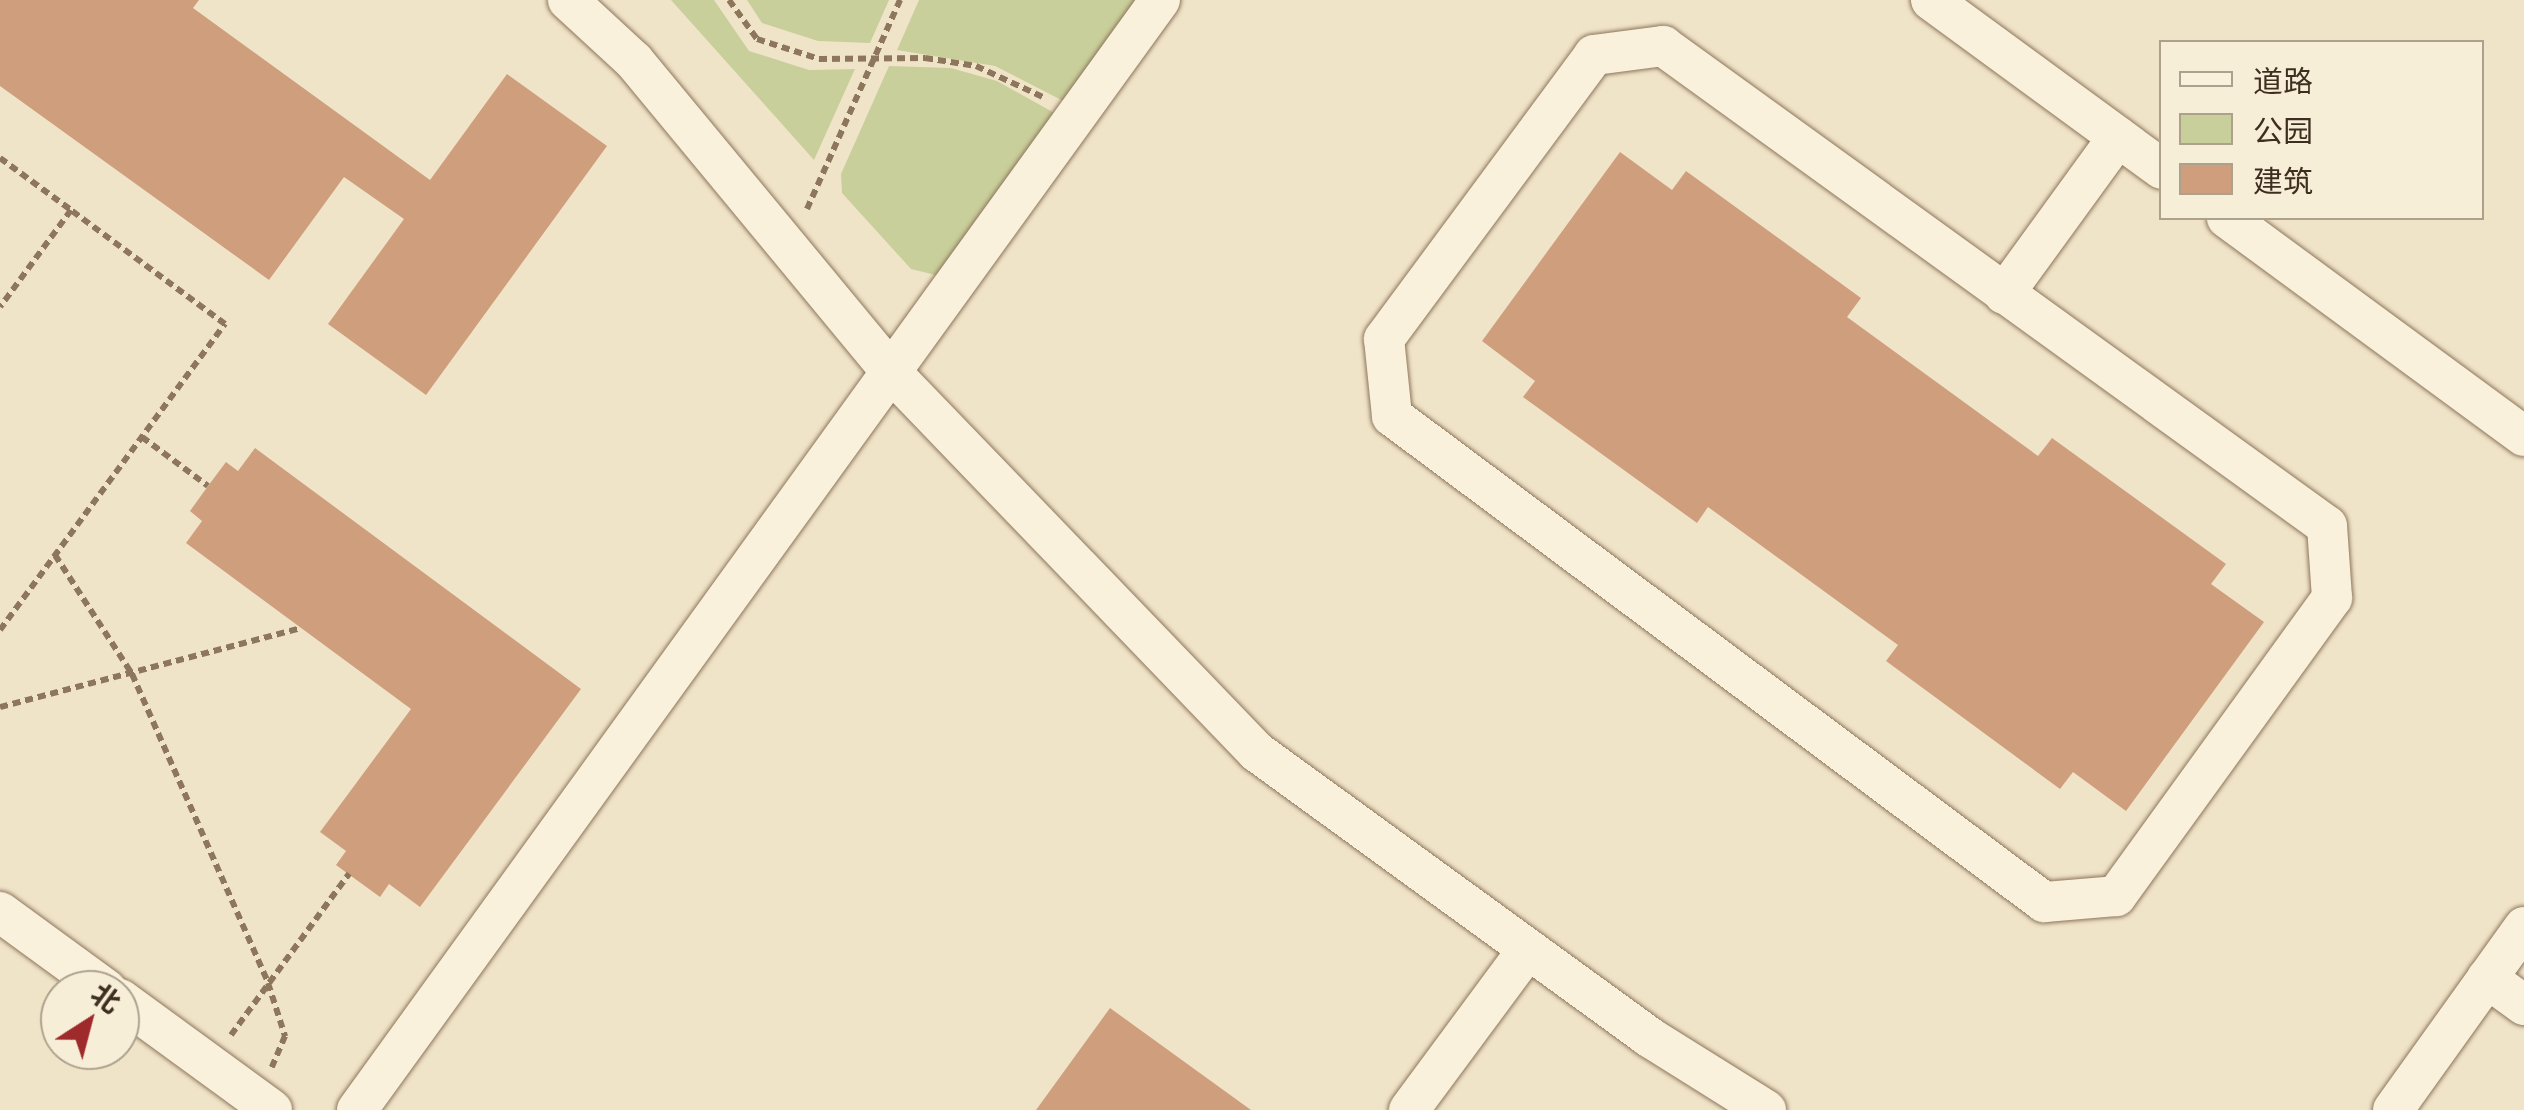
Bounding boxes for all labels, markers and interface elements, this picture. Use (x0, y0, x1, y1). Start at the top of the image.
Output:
legend (2159, 40, 2484, 220)
text: 道路 (2253, 60, 2313, 101)
text: 公园 (2253, 110, 2313, 151)
text: 建筑 (2253, 160, 2313, 201)
north arrow (40, 970, 140, 1070)
text: 北 (84, 974, 129, 1021)

